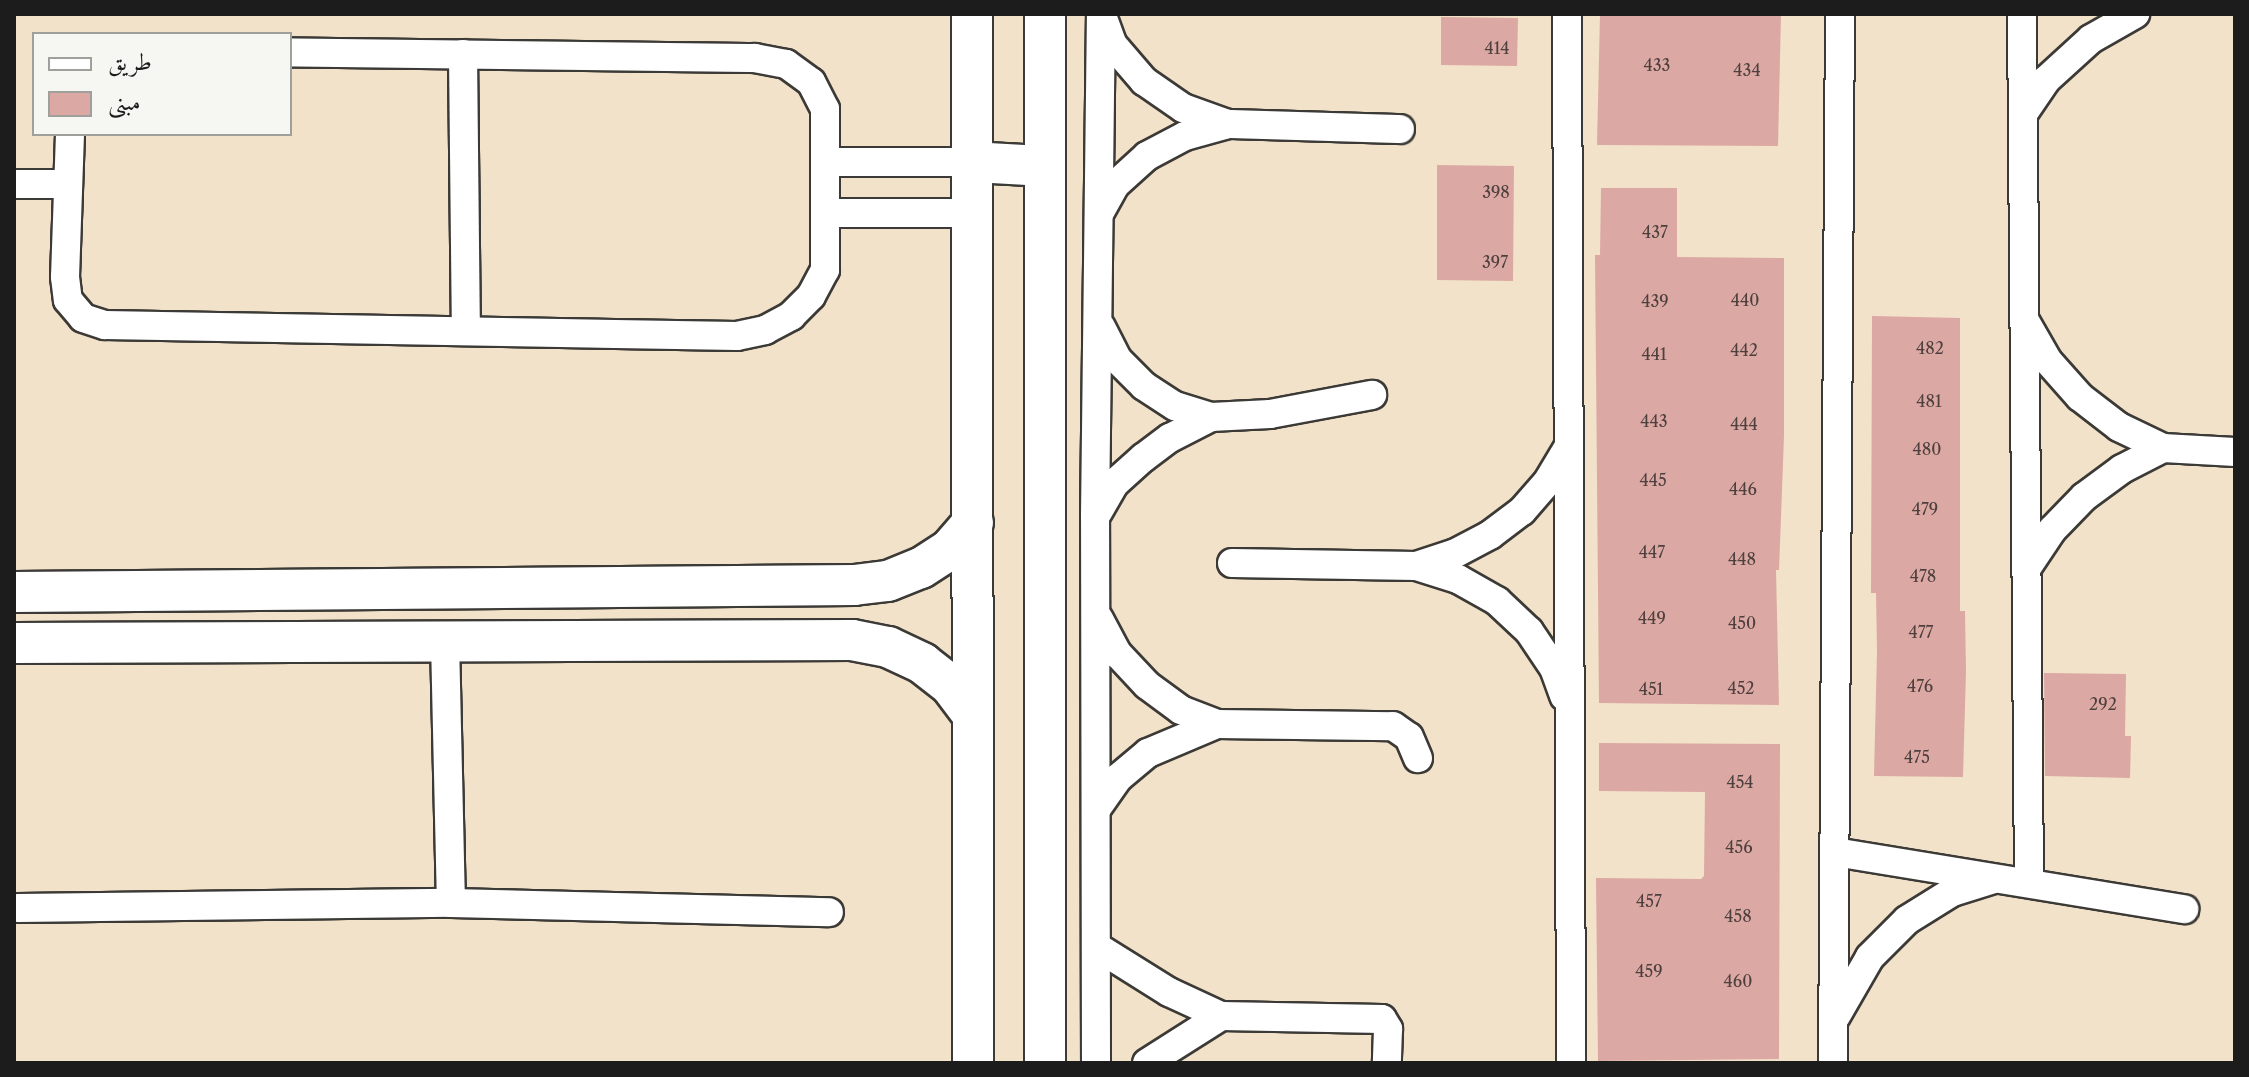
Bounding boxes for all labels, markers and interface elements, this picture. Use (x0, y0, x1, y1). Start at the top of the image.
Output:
legend (32, 32, 292, 136)
house number: 414 (1484, 38, 1510, 58)
text: طريق (108, 47, 152, 76)
house number: 433 (1644, 55, 1670, 75)
house number: 434 (1733, 60, 1761, 80)
text: مبنى (108, 87, 141, 116)
house number: 398 (1482, 182, 1510, 202)
house number: 437 (1642, 222, 1668, 242)
house number: 397 (1482, 252, 1508, 272)
house number: 440 (1731, 290, 1759, 310)
house number: 439 (1641, 291, 1669, 311)
house number: 482 (1916, 338, 1944, 358)
house number: 442 (1730, 340, 1758, 360)
house number: 441 (1641, 344, 1667, 364)
house number: 481 (1916, 391, 1942, 411)
house number: 443 (1640, 411, 1668, 431)
house number: 444 (1730, 414, 1758, 434)
house number: 480 (1913, 439, 1941, 459)
house number: 445 (1639, 470, 1667, 490)
house number: 446 (1729, 479, 1757, 499)
house number: 479 (1912, 499, 1938, 519)
house number: 447 (1639, 542, 1665, 562)
house number: 448 (1728, 549, 1756, 569)
house number: 478 (1910, 566, 1936, 586)
house number: 449 (1638, 608, 1666, 628)
house number: 450 (1728, 613, 1756, 633)
house number: 477 (1908, 622, 1934, 642)
house number: 476 (1907, 676, 1933, 696)
house number: 452 (1727, 678, 1755, 698)
house number: 451 (1639, 679, 1663, 699)
house number: 292 (2089, 694, 2117, 714)
house number: 475 (1904, 747, 1930, 767)
house number: 454 (1726, 772, 1754, 792)
house number: 456 (1725, 837, 1753, 857)
house number: 457 (1636, 891, 1662, 911)
house number: 458 (1724, 906, 1752, 926)
house number: 459 (1635, 961, 1663, 981)
house number: 460 (1724, 971, 1752, 991)

